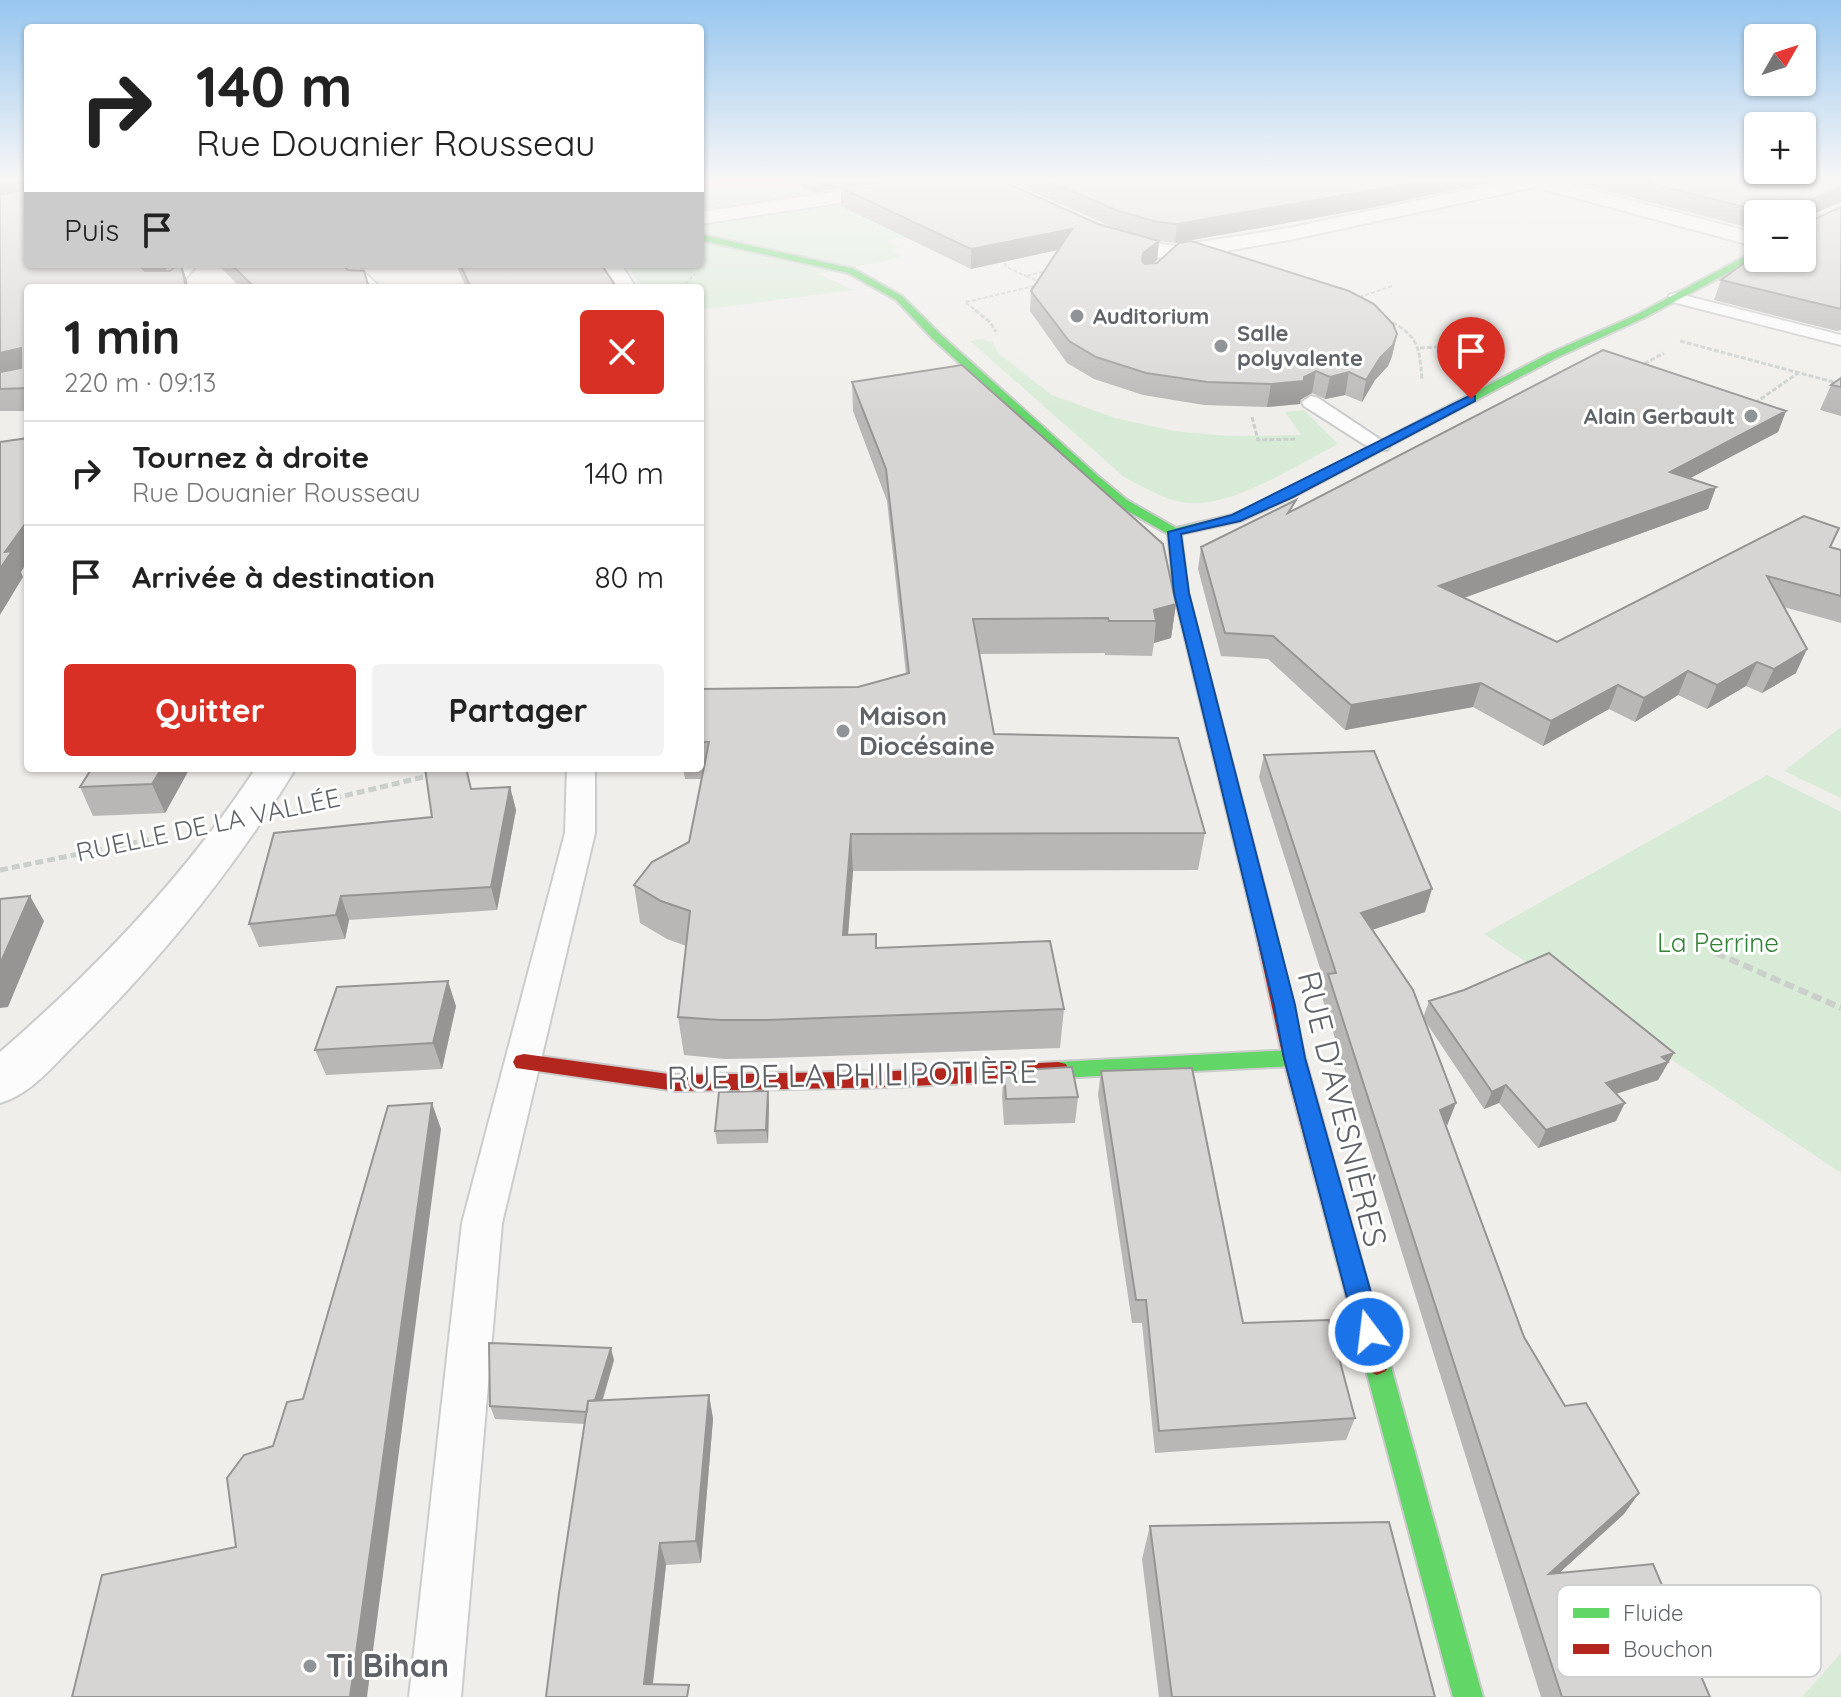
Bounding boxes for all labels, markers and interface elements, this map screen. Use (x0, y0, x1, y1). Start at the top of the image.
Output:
north arrow (1744, 24, 1816, 96)
map controls (1744, 24, 1816, 272)
text: 140 m (196, 51, 352, 121)
icon: right (64, 56, 168, 160)
button: + (1744, 112, 1816, 184)
text: Rue Douanier Rousseau (196, 120, 596, 165)
button: − (1744, 200, 1816, 272)
icon: arrive (135, 208, 179, 252)
text: Puis (64, 211, 119, 249)
place label: Auditorium (1093, 302, 1209, 330)
text: 1 min (64, 306, 180, 366)
marker: Auditorium (1068, 307, 1086, 325)
button: close (580, 310, 664, 394)
pin (1437, 317, 1505, 399)
place label: Salle polyvalente (1237, 319, 1363, 372)
icon: arrive (1449, 329, 1493, 373)
marker: Salle polyvalente (1212, 337, 1230, 355)
text: 220 m · 09:13 (64, 366, 216, 399)
place label: Alain Gerbault (1584, 402, 1735, 430)
marker: Alain Gerbault (1742, 407, 1760, 425)
text: Tournez à droite (132, 438, 369, 476)
icon: right (64, 451, 108, 495)
text: 140 m (584, 454, 664, 492)
text: Rue Douanier Rousseau (132, 476, 421, 509)
icon: arrive (64, 555, 108, 599)
text: Arrivée à destination (132, 558, 435, 596)
text: 80 m (594, 558, 664, 596)
button: Quitter (64, 664, 356, 756)
button: Partager (372, 664, 664, 756)
place label: Maison Diocésaine (859, 699, 995, 762)
marker: Maison Diocésaine (834, 722, 852, 740)
street label: RUELLE DE LA VALLÉE (73, 780, 343, 869)
park label: La Perrine (1657, 926, 1779, 959)
street label: RUE D'AVESNIÈRES (1289, 967, 1397, 1251)
street label: RUE DE LA PHILIPOTIÈRE (666, 1051, 1038, 1097)
position arrow (1327, 1290, 1411, 1374)
legend (1557, 1585, 1821, 1677)
text: Fluide (1623, 1599, 1683, 1627)
text: Bouchon (1623, 1635, 1713, 1663)
place label: Ti Bihan (326, 1645, 449, 1685)
marker: Ti Bihan (301, 1657, 319, 1675)

